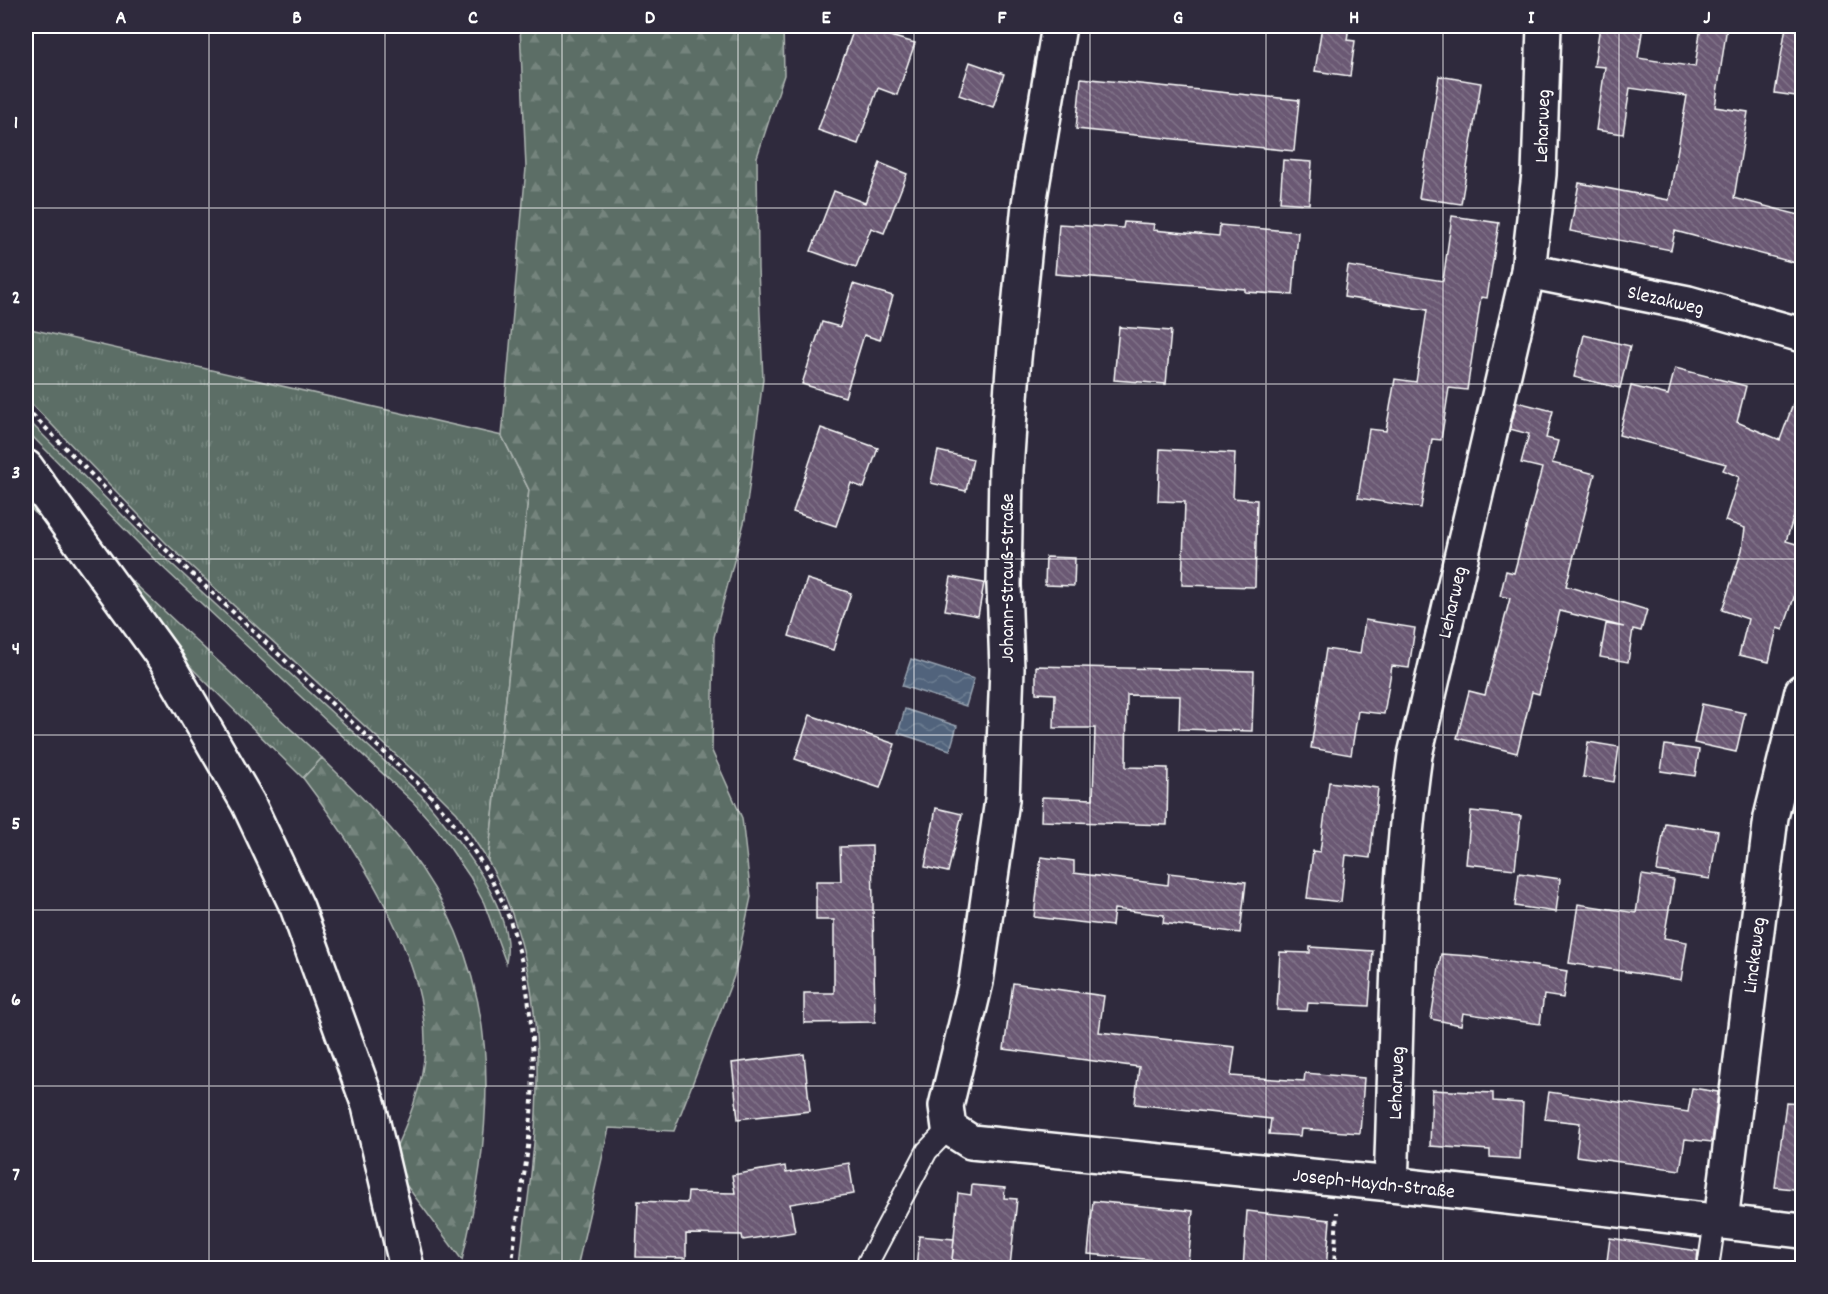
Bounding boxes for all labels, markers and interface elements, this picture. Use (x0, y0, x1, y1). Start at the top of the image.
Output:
text: A (116, 5, 127, 33)
text: B (292, 5, 302, 33)
text: C (468, 5, 478, 33)
text: D (645, 5, 656, 33)
text: E (821, 5, 831, 33)
text: F (998, 5, 1008, 33)
text: G (1173, 5, 1183, 33)
text: H (1349, 5, 1359, 33)
text: I (1528, 5, 1535, 33)
text: J (1703, 5, 1711, 33)
street label: Leharweg (1529, 89, 1559, 163)
text: 1 (14, 110, 18, 138)
street label: Slezakweg (1624, 280, 1706, 324)
text: 2 (12, 285, 20, 313)
text: 3 (12, 460, 20, 488)
street label: Johann-Strauß-Straße (995, 493, 1023, 663)
street label: Leharweg (1432, 564, 1476, 642)
text: 4 (12, 636, 20, 664)
text: 5 (11, 811, 21, 839)
street label: Linckeweg (1737, 916, 1775, 995)
text: 6 (11, 987, 21, 1015)
street label: Leharweg (1383, 1046, 1413, 1120)
text: 7 (12, 1162, 20, 1190)
street label: Joseph-Haydn-Straße (1291, 1163, 1456, 1207)

